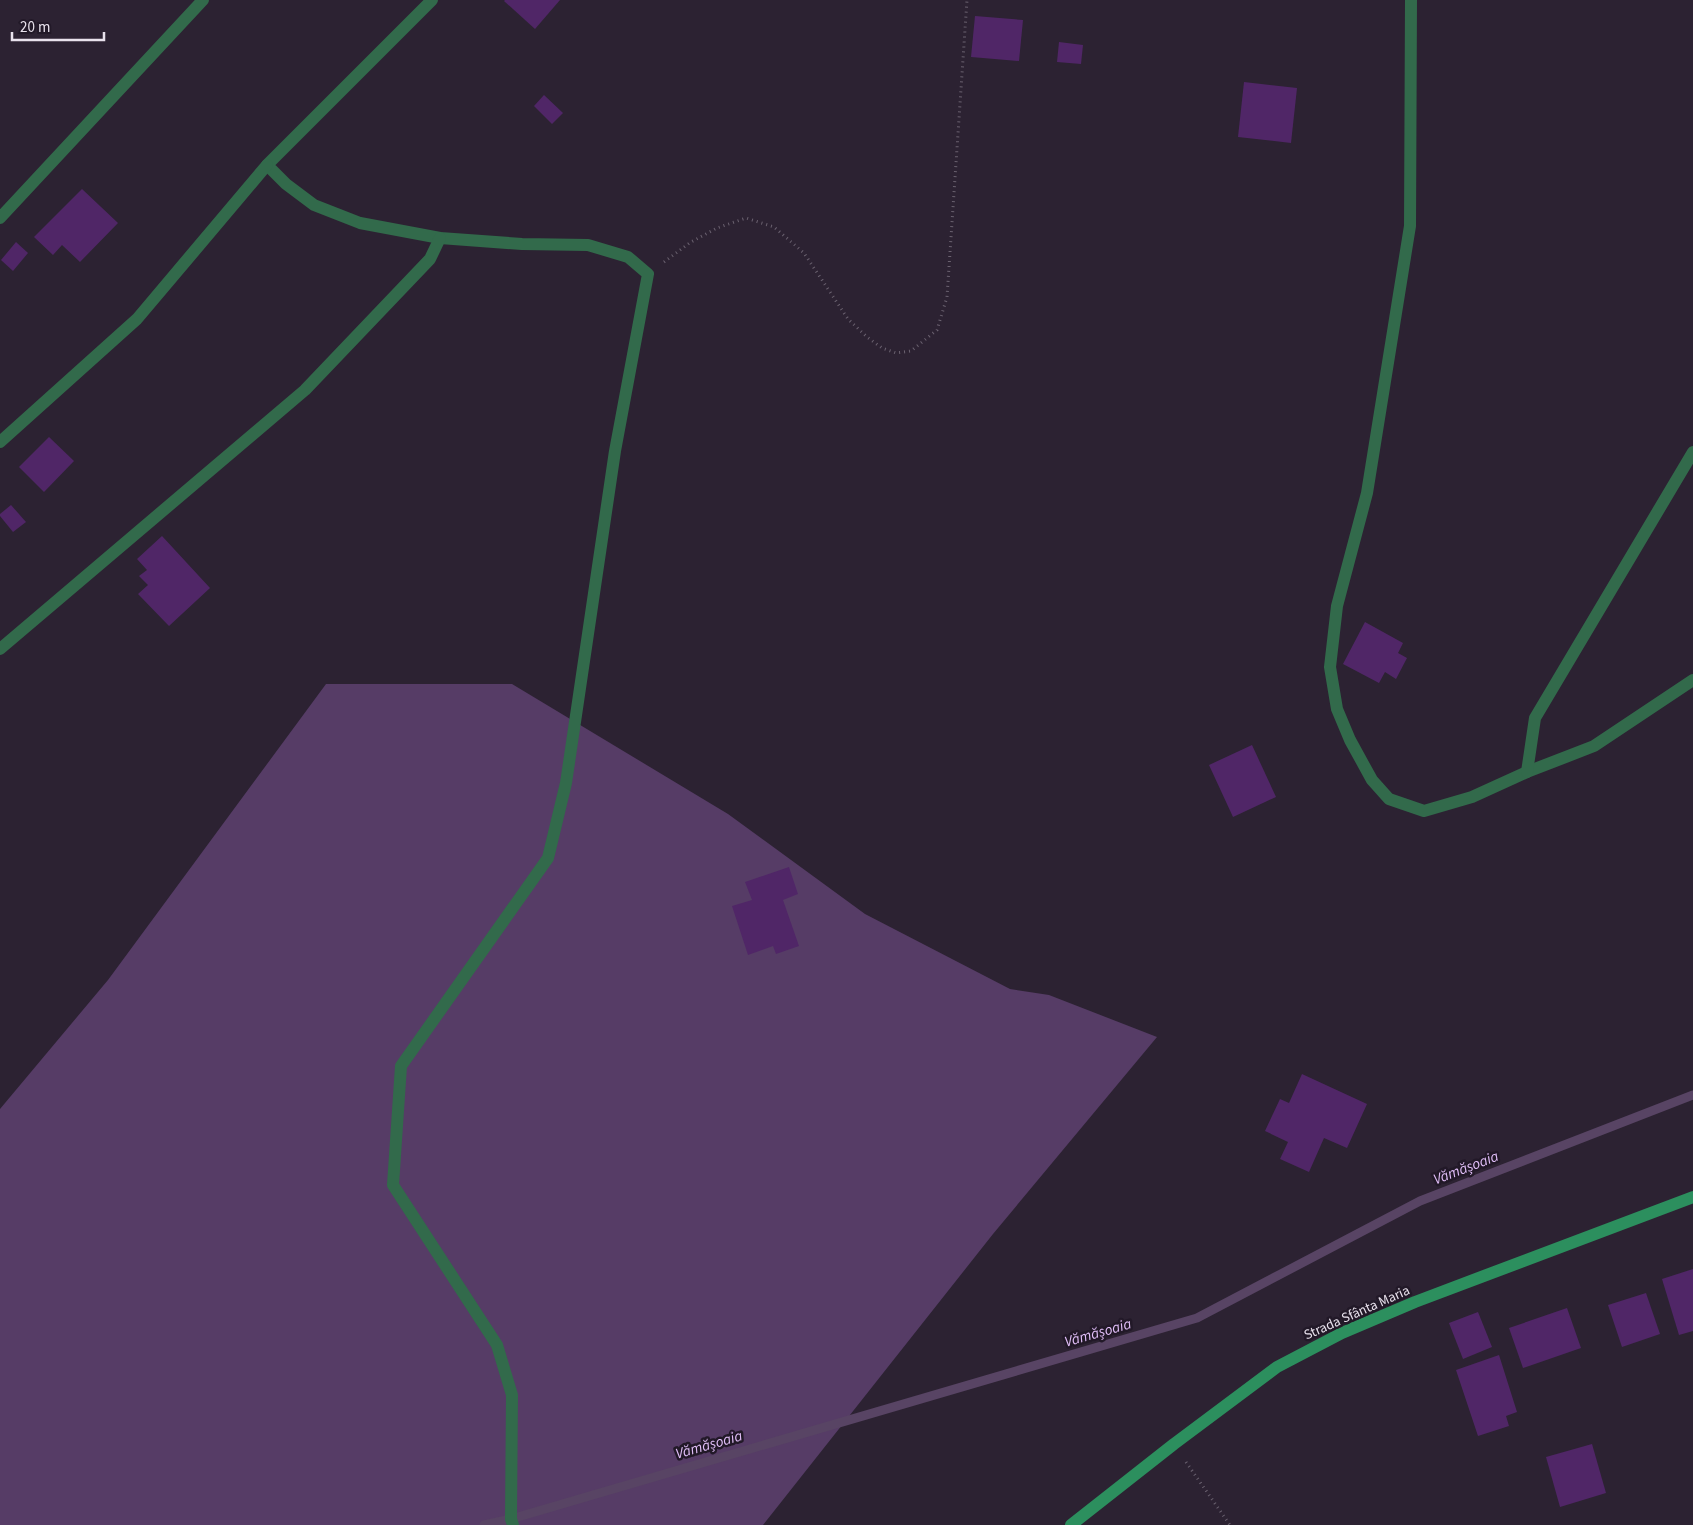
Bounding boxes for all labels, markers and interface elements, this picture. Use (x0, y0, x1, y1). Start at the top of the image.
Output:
scale bar (12, 10, 105, 42)
text: 20 m (20, 17, 50, 38)
water label: Vămășoaia (1430, 1146, 1502, 1190)
street label: Strada Sfânta Maria (1301, 1281, 1413, 1345)
water label: Vămășoaia (1062, 1313, 1134, 1353)
water label: Vămășoaia (673, 1425, 745, 1465)

